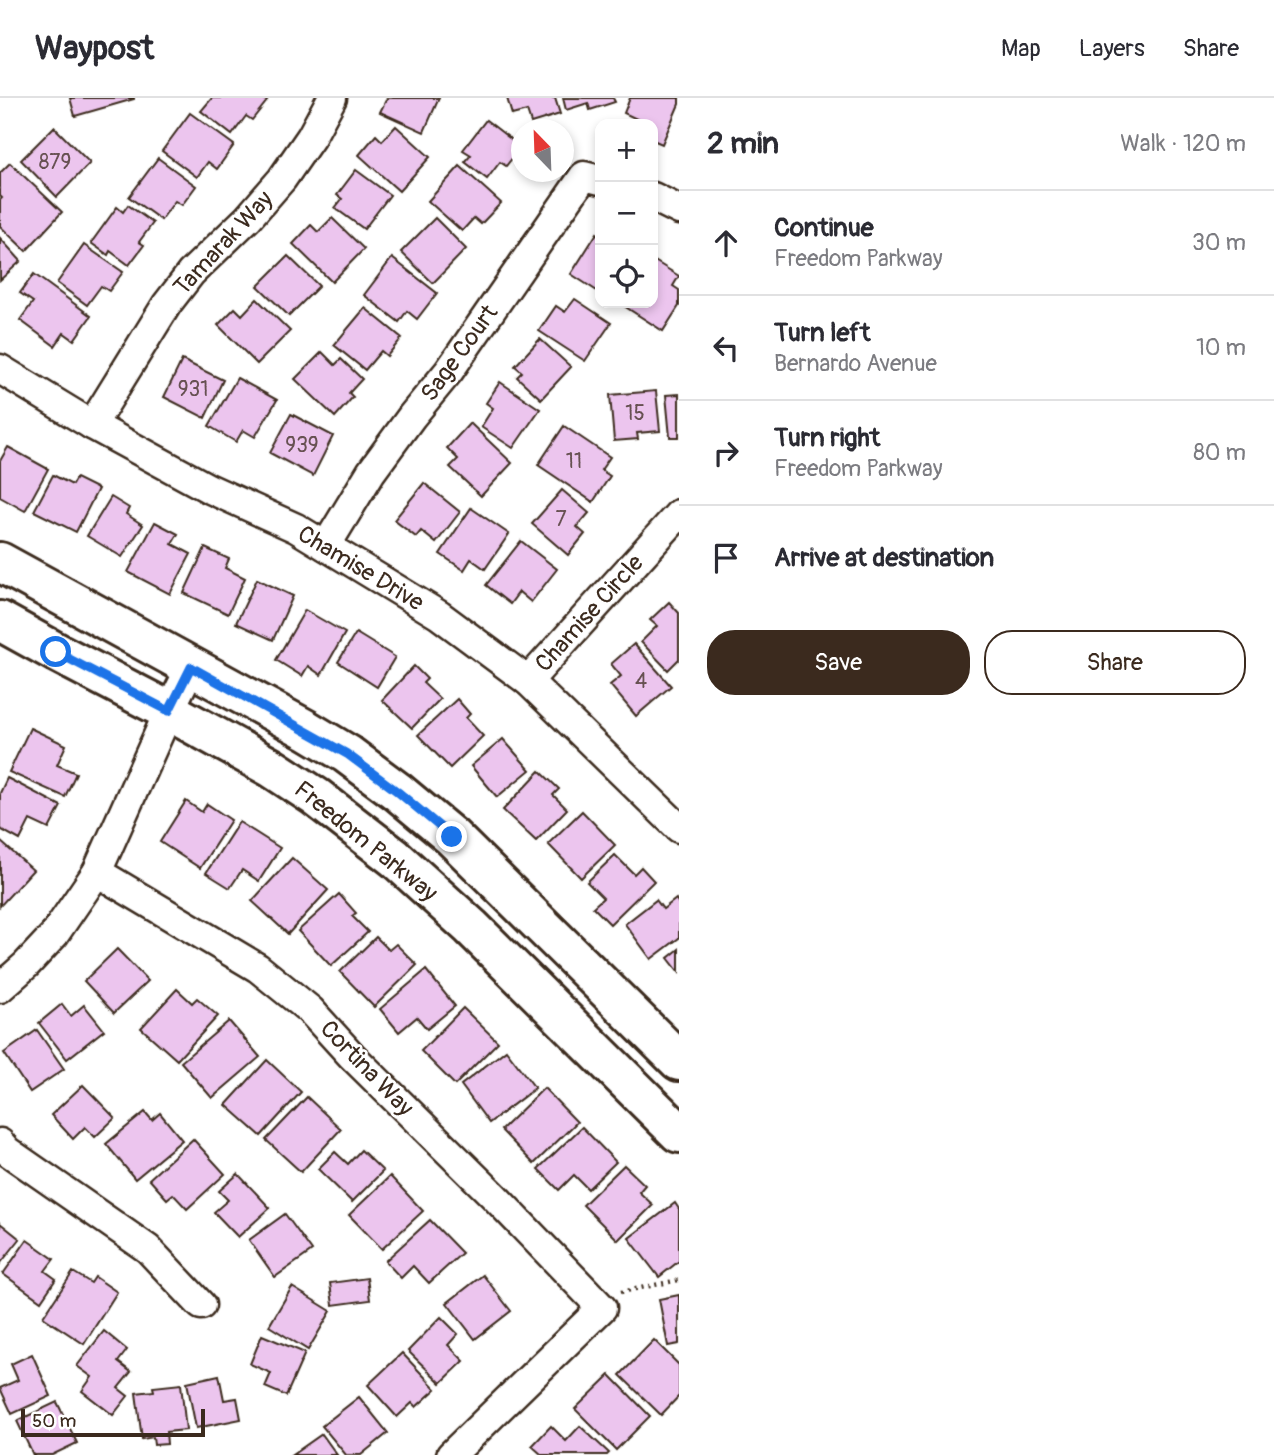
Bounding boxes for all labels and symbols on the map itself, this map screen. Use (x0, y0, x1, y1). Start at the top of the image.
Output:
north arrow (511, 119, 574, 182)
house number: 879 (39, 149, 71, 176)
street label: Tamarak Way (168, 185, 279, 302)
street label: Sage Court (415, 299, 504, 407)
house number: 931 (178, 376, 208, 403)
house number: 15 (625, 400, 645, 427)
house number: 939 (285, 432, 319, 459)
house number: 11 (566, 448, 582, 475)
house number: 7 (555, 506, 567, 533)
street label: Chamise Drive (292, 519, 429, 617)
street label: Chamise Circle (529, 549, 650, 678)
route start (40, 636, 71, 667)
house number: 4 (635, 668, 647, 695)
street label: Freedom Parkway (288, 775, 443, 908)
route end (436, 821, 467, 852)
street label: Cortina Way (314, 1014, 419, 1122)
scale bar (21, 1406, 205, 1438)

